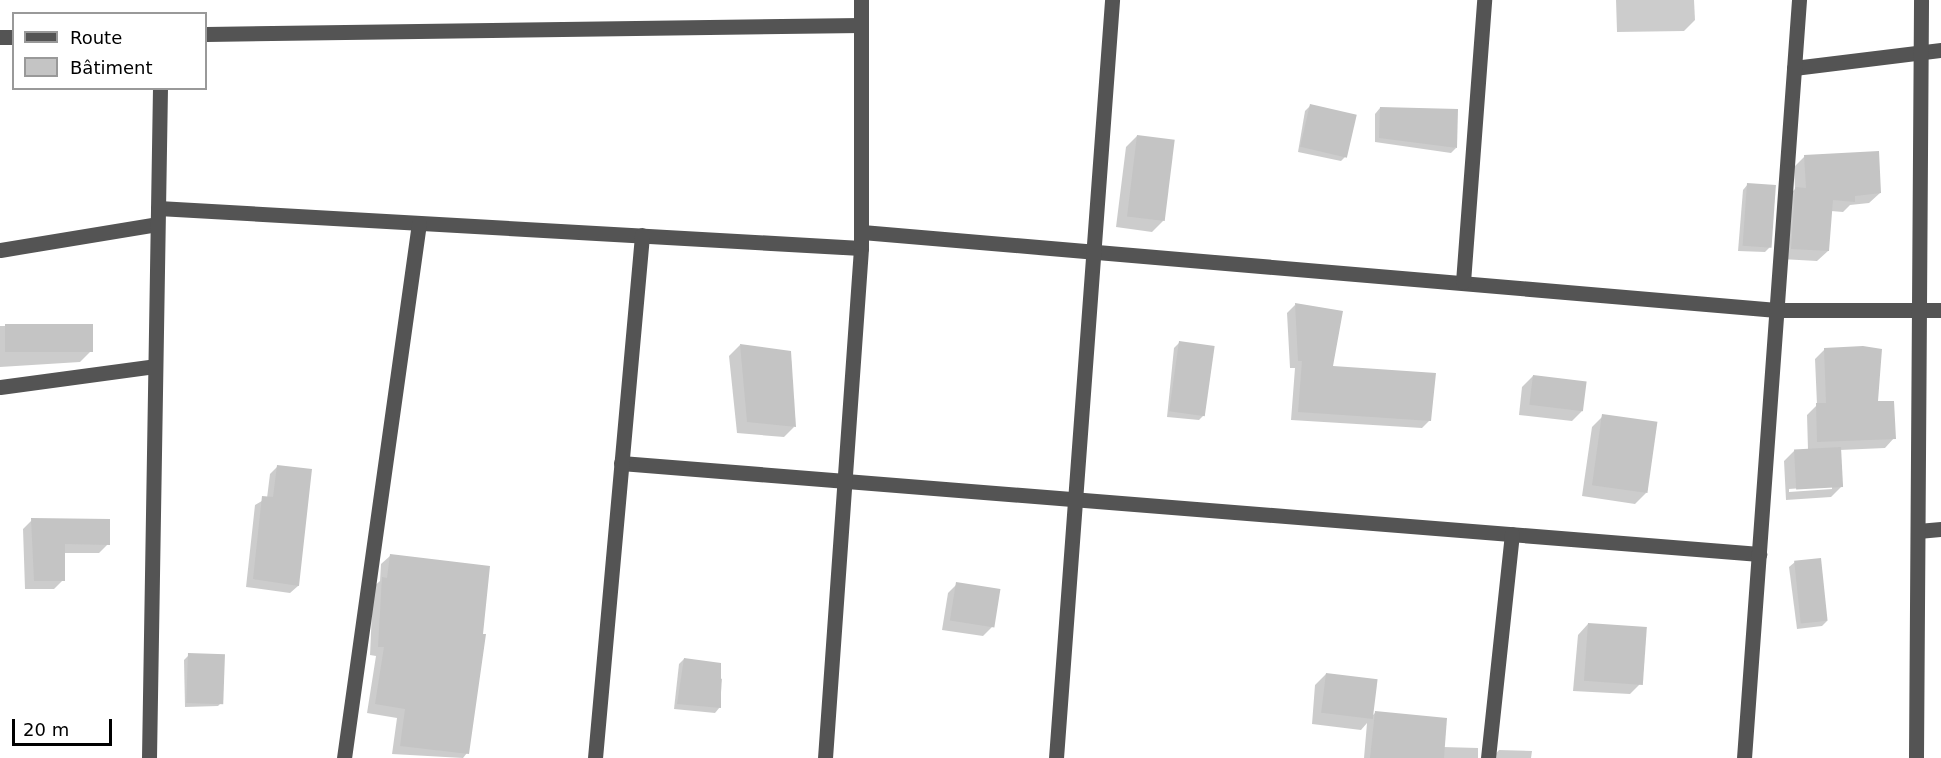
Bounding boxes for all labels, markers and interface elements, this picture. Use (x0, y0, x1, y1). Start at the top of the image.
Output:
legend (12, 12, 207, 90)
text: Route (70, 27, 122, 48)
text: Bâtiment (70, 57, 153, 78)
scale bar (15, 707, 116, 745)
text: 20 m (23, 719, 69, 740)

